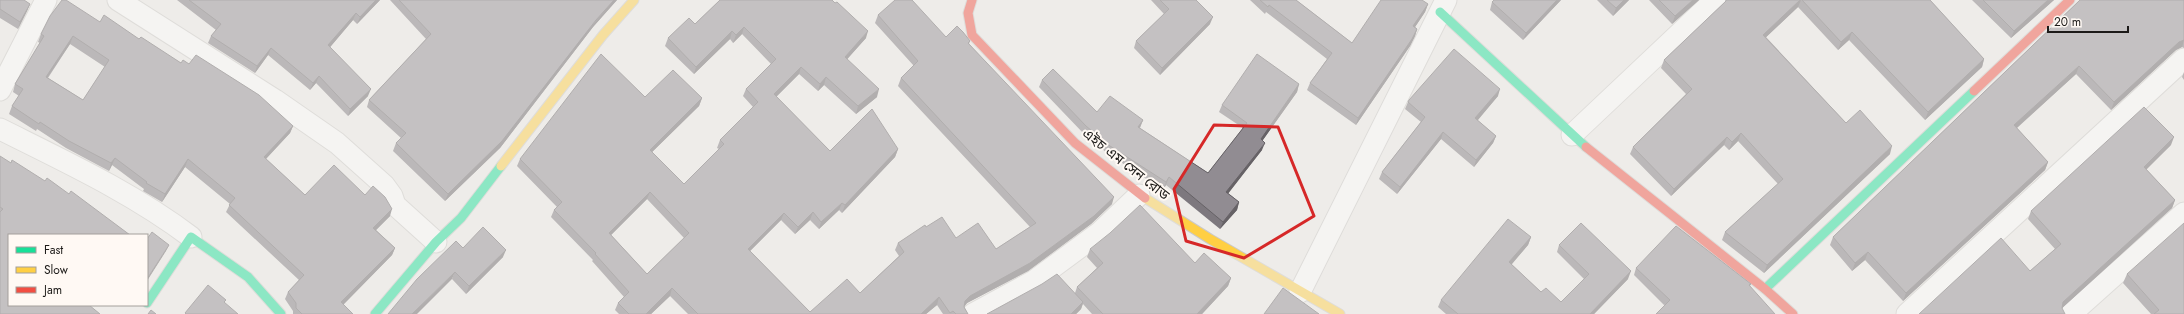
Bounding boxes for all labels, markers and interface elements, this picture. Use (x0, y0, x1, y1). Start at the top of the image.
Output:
scale bar (2048, 8, 2128, 34)
text: 20 m (2054, 13, 2081, 31)
street label: এইচ এম সেন রোড (1078, 124, 1175, 205)
legend (8, 234, 148, 306)
text: Fast (44, 241, 63, 259)
text: Slow (44, 261, 69, 279)
text: Jam (42, 281, 62, 299)

